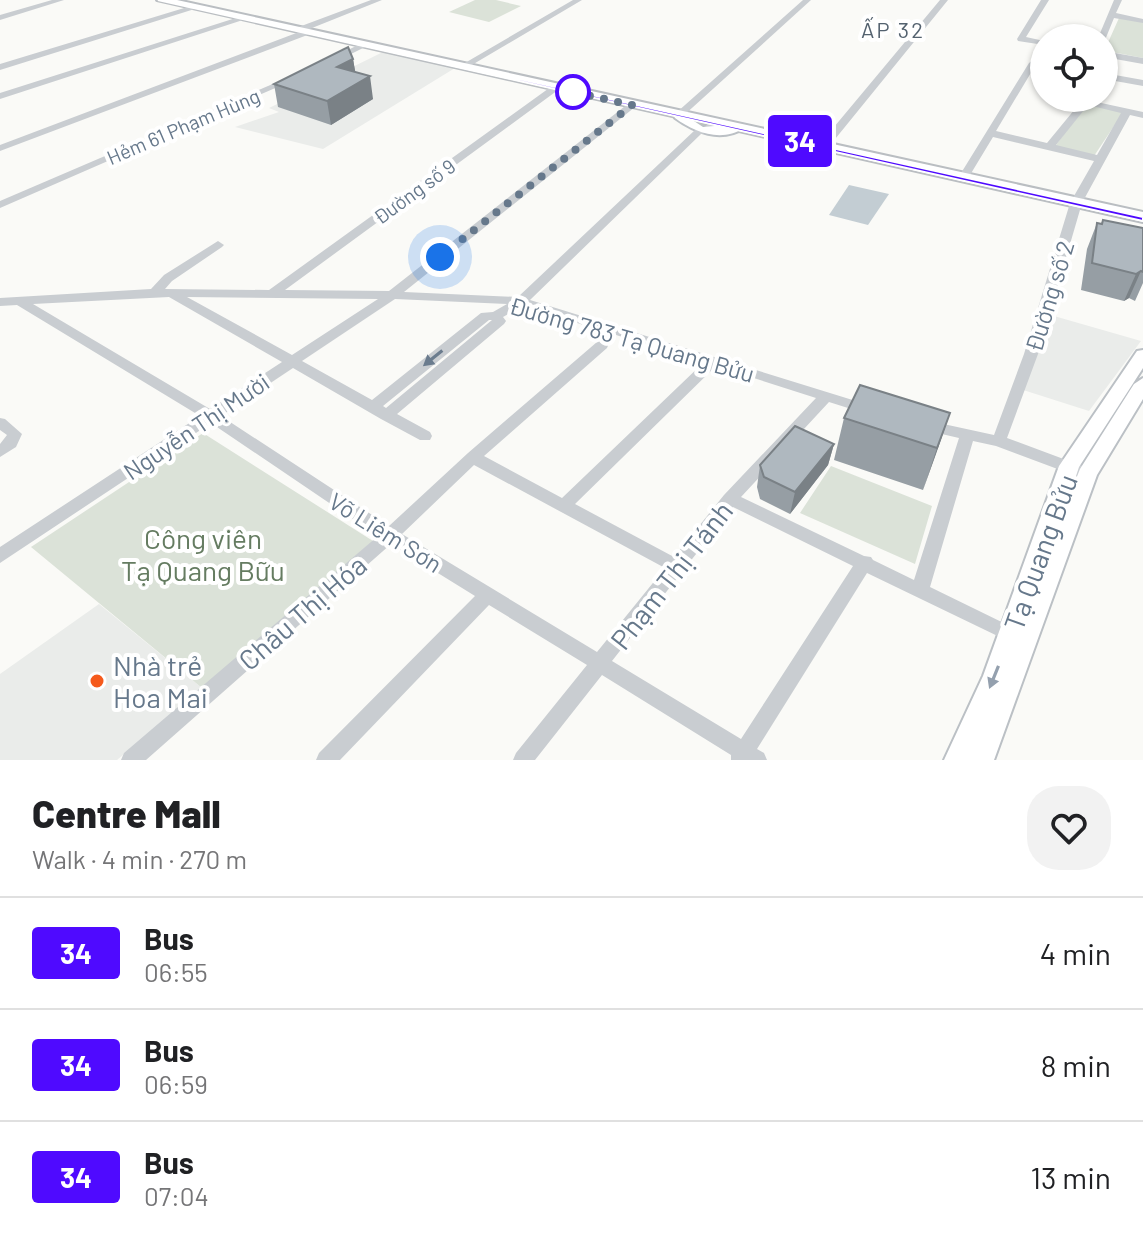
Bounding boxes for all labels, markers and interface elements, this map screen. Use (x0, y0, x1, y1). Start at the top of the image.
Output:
district label: ẤP 32 (861, 16, 925, 42)
map controls (1030, 24, 1118, 112)
button: locate (1030, 24, 1118, 112)
unlabelled marker (556, 75, 590, 109)
street label: Hẻm 61 Phạm Hùng (103, 83, 263, 169)
line badge: 34 (764, 115, 836, 167)
text: 34 (784, 124, 816, 158)
street label: Đường số 9 (368, 153, 460, 229)
your location (420, 237, 460, 277)
street label: Đường số 2 (1018, 237, 1080, 355)
street label: Đường 783 Tạ Quang Bửu (506, 290, 758, 388)
one-way arrow (423, 349, 443, 366)
street label: Nguyễn Thị Mười (118, 367, 274, 485)
street label: Tạ Quang Bửu (996, 469, 1084, 635)
street label: Võ Liêm Sơn (324, 486, 448, 578)
street label: Phạm Thị Tánh (603, 494, 739, 656)
park label: Công viên Tạ Quang Bữu (121, 521, 285, 587)
street label: Châu Thị Hóa (231, 547, 373, 677)
place label: Nhà trẻ Hoa Mai (113, 648, 208, 714)
one-way arrow (987, 665, 1000, 689)
marker: Nhà trẻ Hoa Mai (88, 672, 106, 690)
button: heart (1027, 786, 1111, 870)
text: Centre Mall (32, 790, 221, 836)
text: Walk · 4 min · 270 m (32, 843, 247, 874)
text: Bus (144, 920, 194, 956)
text: 4 min (1040, 935, 1111, 971)
text: 34 (60, 936, 92, 970)
text: 06:55 (144, 956, 208, 987)
text: Bus (144, 1032, 194, 1068)
text: 8 min (1041, 1047, 1111, 1083)
text: 34 (60, 1048, 92, 1082)
text: 06:59 (144, 1068, 208, 1099)
text: Bus (144, 1144, 194, 1180)
text: 13 min (1030, 1159, 1111, 1195)
text: 34 (60, 1160, 92, 1194)
text: 07:04 (144, 1180, 209, 1211)

